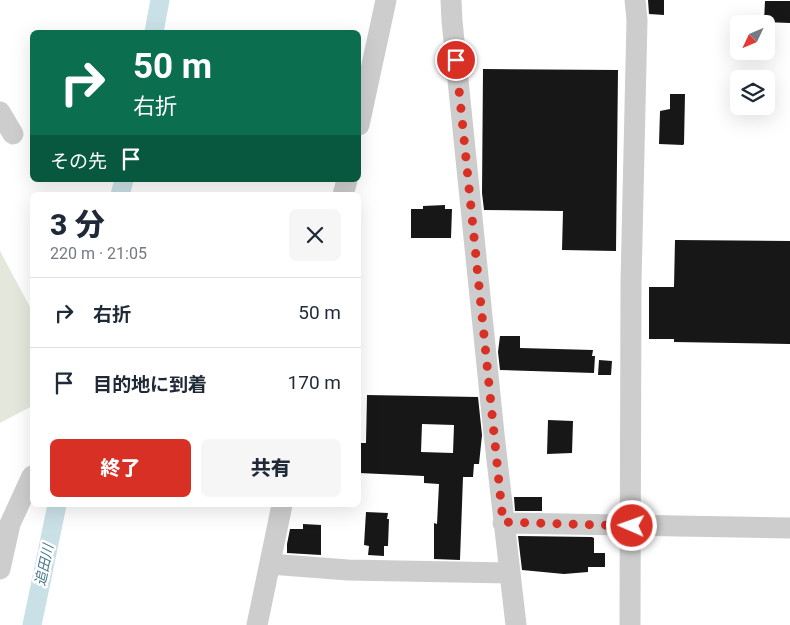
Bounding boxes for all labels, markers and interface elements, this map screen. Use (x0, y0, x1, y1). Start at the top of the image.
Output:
north arrow (730, 15, 775, 60)
map controls (730, 15, 775, 115)
pin (435, 39, 477, 81)
text: 50 m (133, 46, 212, 87)
icon: arrive (442, 46, 470, 74)
icon: right (50, 50, 115, 115)
button: layers (730, 70, 775, 115)
text: 右折 (133, 94, 177, 119)
icon: arrive (117, 145, 145, 173)
text: その先 (50, 150, 107, 173)
text: 3 分 (50, 207, 105, 242)
button: close (289, 209, 341, 261)
text: 220 m · 21:05 (50, 244, 147, 263)
icon: right (50, 299, 78, 327)
text: 50 m (298, 301, 341, 324)
text: 右折 (93, 303, 131, 326)
icon: arrive (50, 369, 78, 397)
text: 170 m (288, 371, 341, 394)
text: 目的地に到着 (93, 373, 207, 396)
button: 終了 (50, 439, 191, 497)
button: 共有 (201, 439, 341, 497)
position arrow (605, 499, 657, 551)
water label: 追田川 (32, 541, 57, 587)

